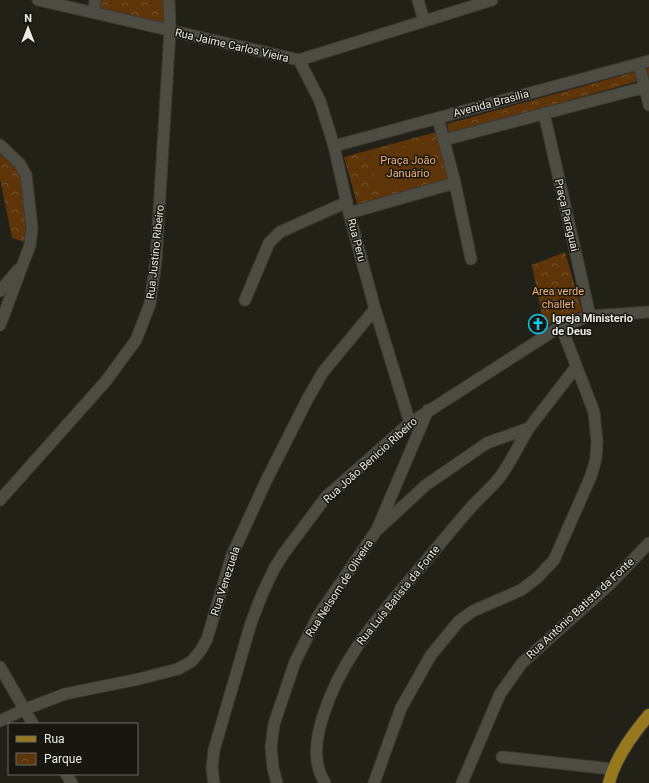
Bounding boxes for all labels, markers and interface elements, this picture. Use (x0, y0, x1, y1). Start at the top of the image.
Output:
north arrow (8, 8, 48, 48)
text: N (24, 12, 32, 25)
street label: Rua Jaime Carlos Vieira (174, 26, 290, 65)
street label: Avenida Brasilia (452, 87, 530, 120)
park label: Praça João Januário (380, 154, 436, 180)
street label: Praça Paraguai (552, 178, 581, 253)
street label: Rua Justino Ribeiro (144, 204, 167, 300)
street label: Rua Peru (345, 217, 368, 263)
park label: Area verde challet (532, 285, 584, 311)
place label: Igreja Ministerio de Deus (552, 312, 633, 338)
church icon: Igreja Ministerio de Deus (527, 313, 549, 335)
street label: Rua João Benicio Ribeiro (321, 415, 420, 506)
street label: Rua Nelsom de Oliveira (303, 537, 376, 639)
street label: Rua Luís Batista da Fonte (354, 543, 443, 648)
street label: Rua Venezuela (208, 545, 243, 617)
street label: Rua Antônio Batista da Fonte (524, 555, 637, 662)
legend (8, 723, 138, 775)
text: Rua (44, 732, 65, 746)
text: Parque (44, 752, 82, 766)

